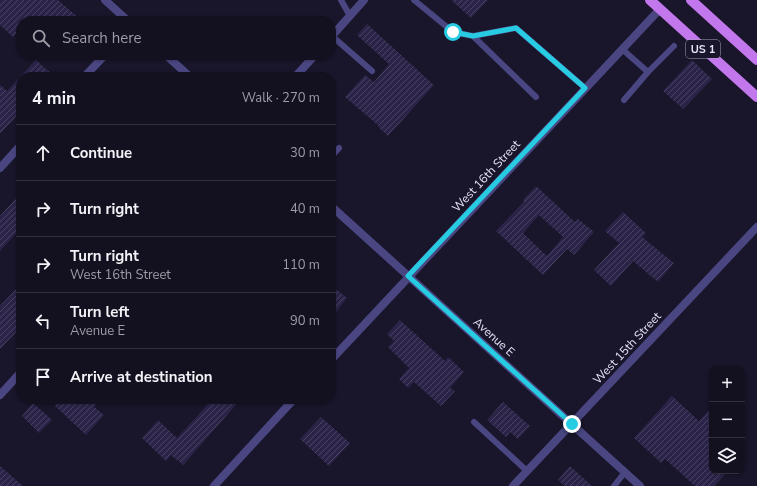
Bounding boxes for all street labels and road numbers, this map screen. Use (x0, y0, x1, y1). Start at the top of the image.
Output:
road number: US 1 (686, 40, 720, 58)
street label: West 16th Street (448, 136, 524, 216)
street label: West 15th Street (589, 308, 665, 388)
street label: Avenue E (470, 314, 518, 360)

